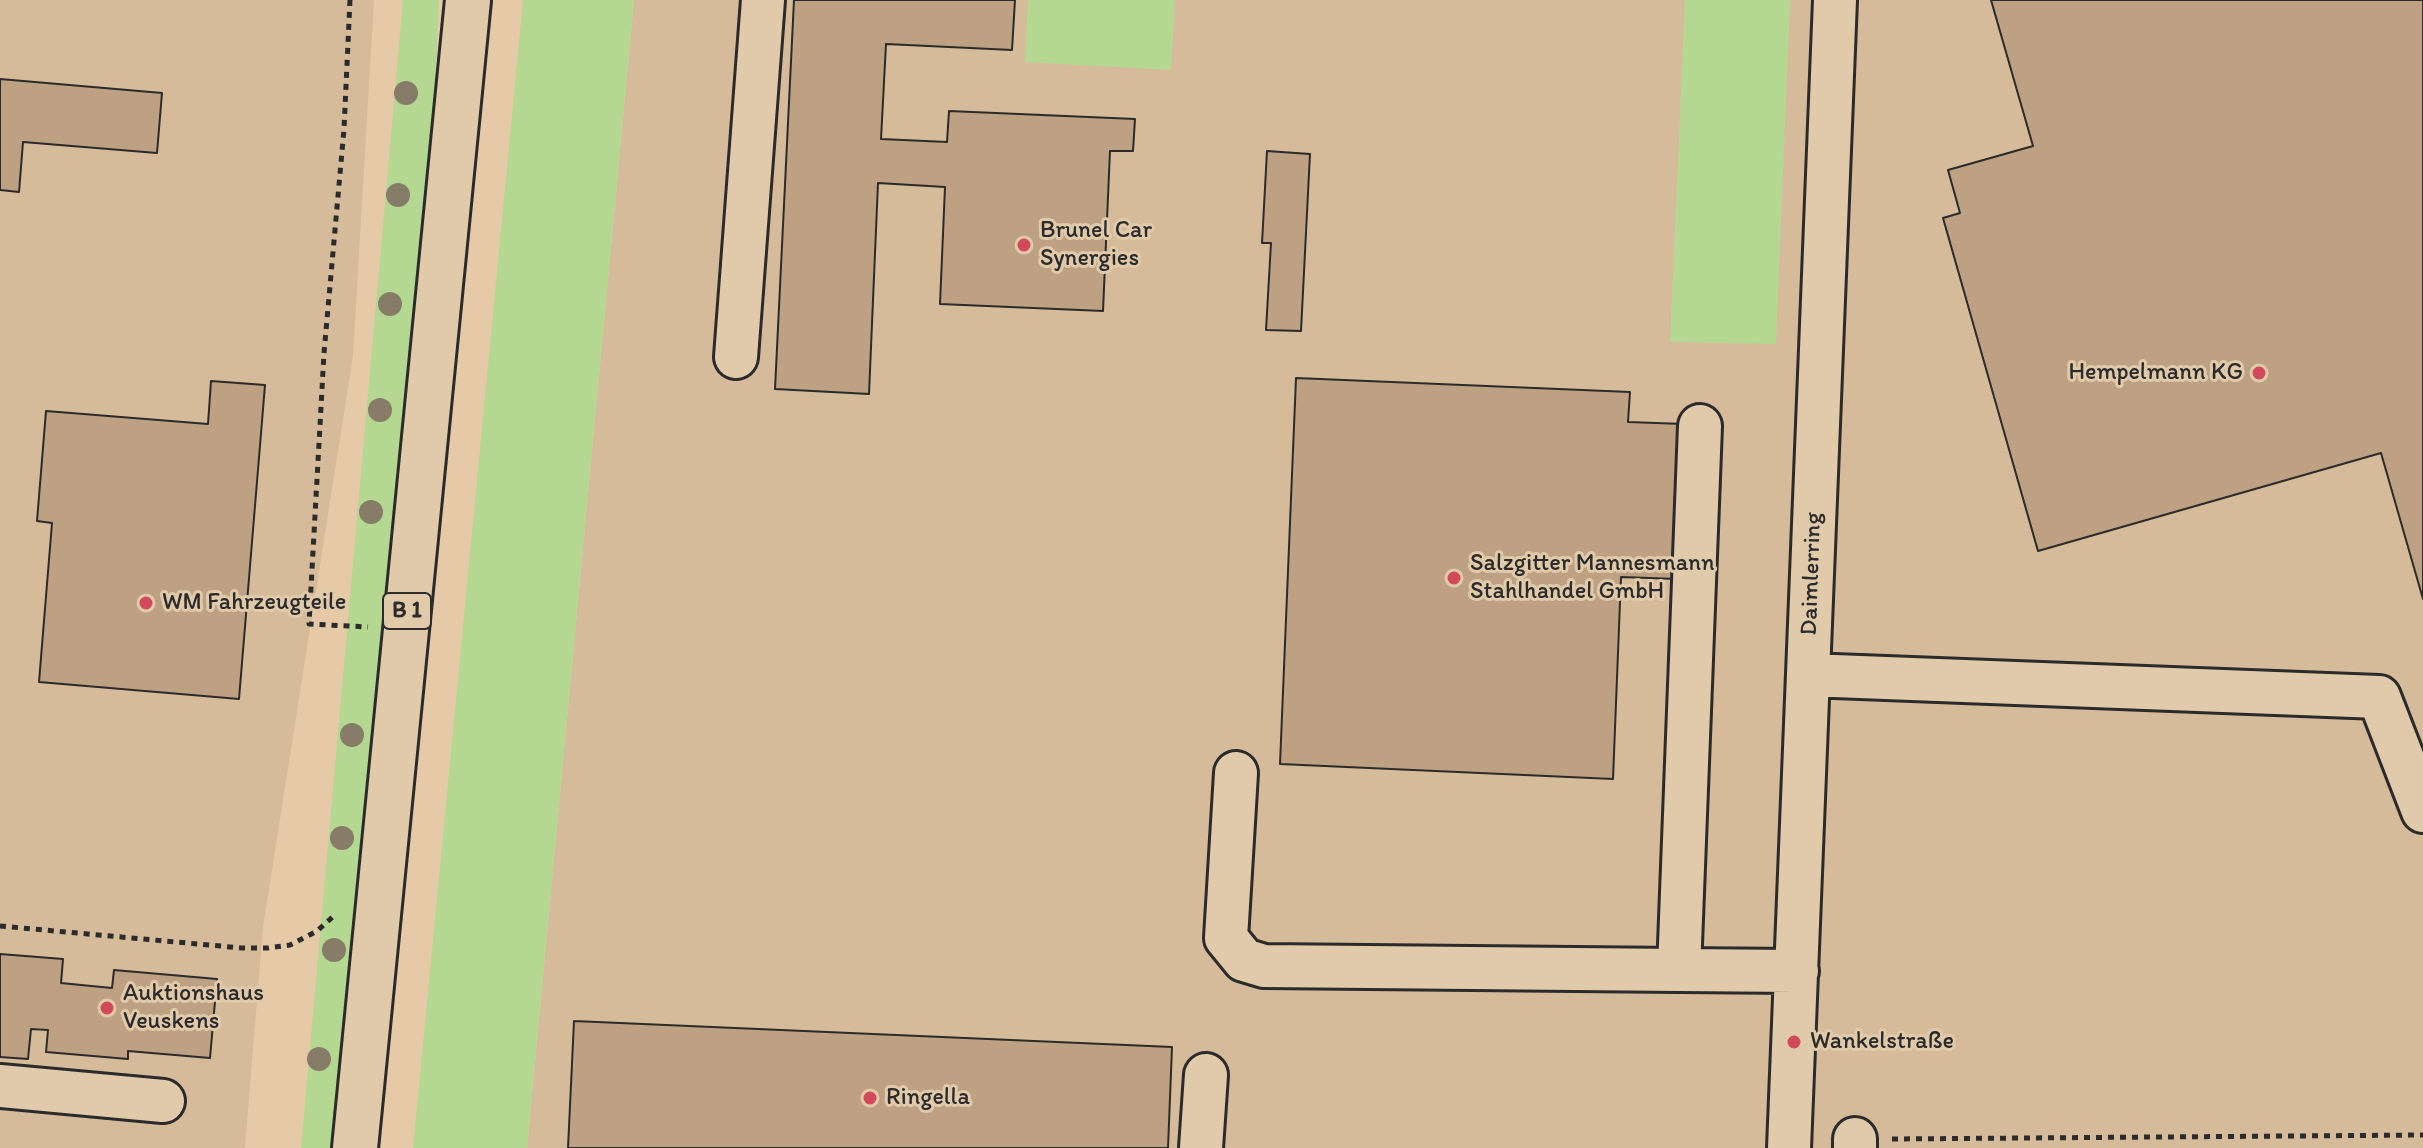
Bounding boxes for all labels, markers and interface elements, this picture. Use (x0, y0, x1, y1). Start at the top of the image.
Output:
place label: Brunel Car Synergies (1040, 217, 1152, 273)
marker: Brunel Car Synergies (1015, 236, 1033, 254)
place label: Hempelmann KG (2068, 359, 2243, 387)
marker: Hempelmann KG (2250, 364, 2268, 382)
street label: Daimlerring (1795, 512, 1829, 636)
place label: Salzgitter Mannesmann Stahlhandel GmbH (1470, 550, 1715, 606)
marker: Salzgitter Mannesmann Stahlhandel GmbH (1445, 569, 1463, 587)
place label: WM Fahrzeugteile (162, 589, 346, 617)
road number: B 1 (383, 593, 431, 629)
marker: WM Fahrzeugteile (137, 594, 155, 612)
place label: Auktionshaus Veuskens (123, 980, 264, 1036)
marker: Auktionshaus Veuskens (98, 999, 116, 1017)
place label: Wankelstraße (1810, 1028, 1954, 1056)
marker: Wankelstraße (1785, 1033, 1803, 1051)
place label: Ringella (886, 1084, 970, 1112)
marker: Ringella (861, 1089, 879, 1107)

